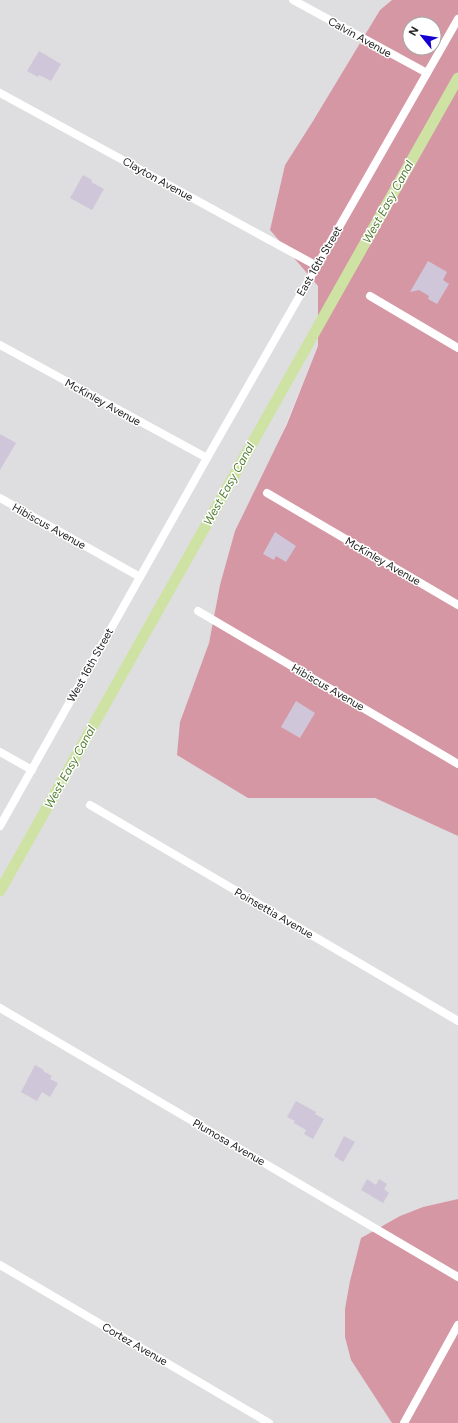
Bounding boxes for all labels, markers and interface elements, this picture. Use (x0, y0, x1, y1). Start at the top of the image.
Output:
street label: Calvin Avenue (326, 15, 394, 60)
north arrow (402, 16, 442, 56)
text: N (406, 24, 422, 38)
street label: Clayton Avenue (120, 155, 195, 204)
water label: West Easy Canal (360, 158, 417, 246)
street label: East 16th Street (294, 224, 345, 299)
street label: McKinley Avenue (63, 376, 143, 429)
water label: West Easy Canal (201, 440, 258, 528)
street label: Hibiscus Avenue (10, 501, 88, 552)
street label: McKinley Avenue (343, 535, 423, 588)
street label: West 16th Street (65, 626, 116, 705)
street label: Hibiscus Avenue (289, 661, 367, 714)
water label: West Easy Canal (42, 723, 99, 811)
street label: Poinsettia Avenue (232, 886, 315, 941)
street label: Plumosa Avenue (190, 1116, 267, 1168)
street label: Cortez Avenue (100, 1320, 170, 1368)

